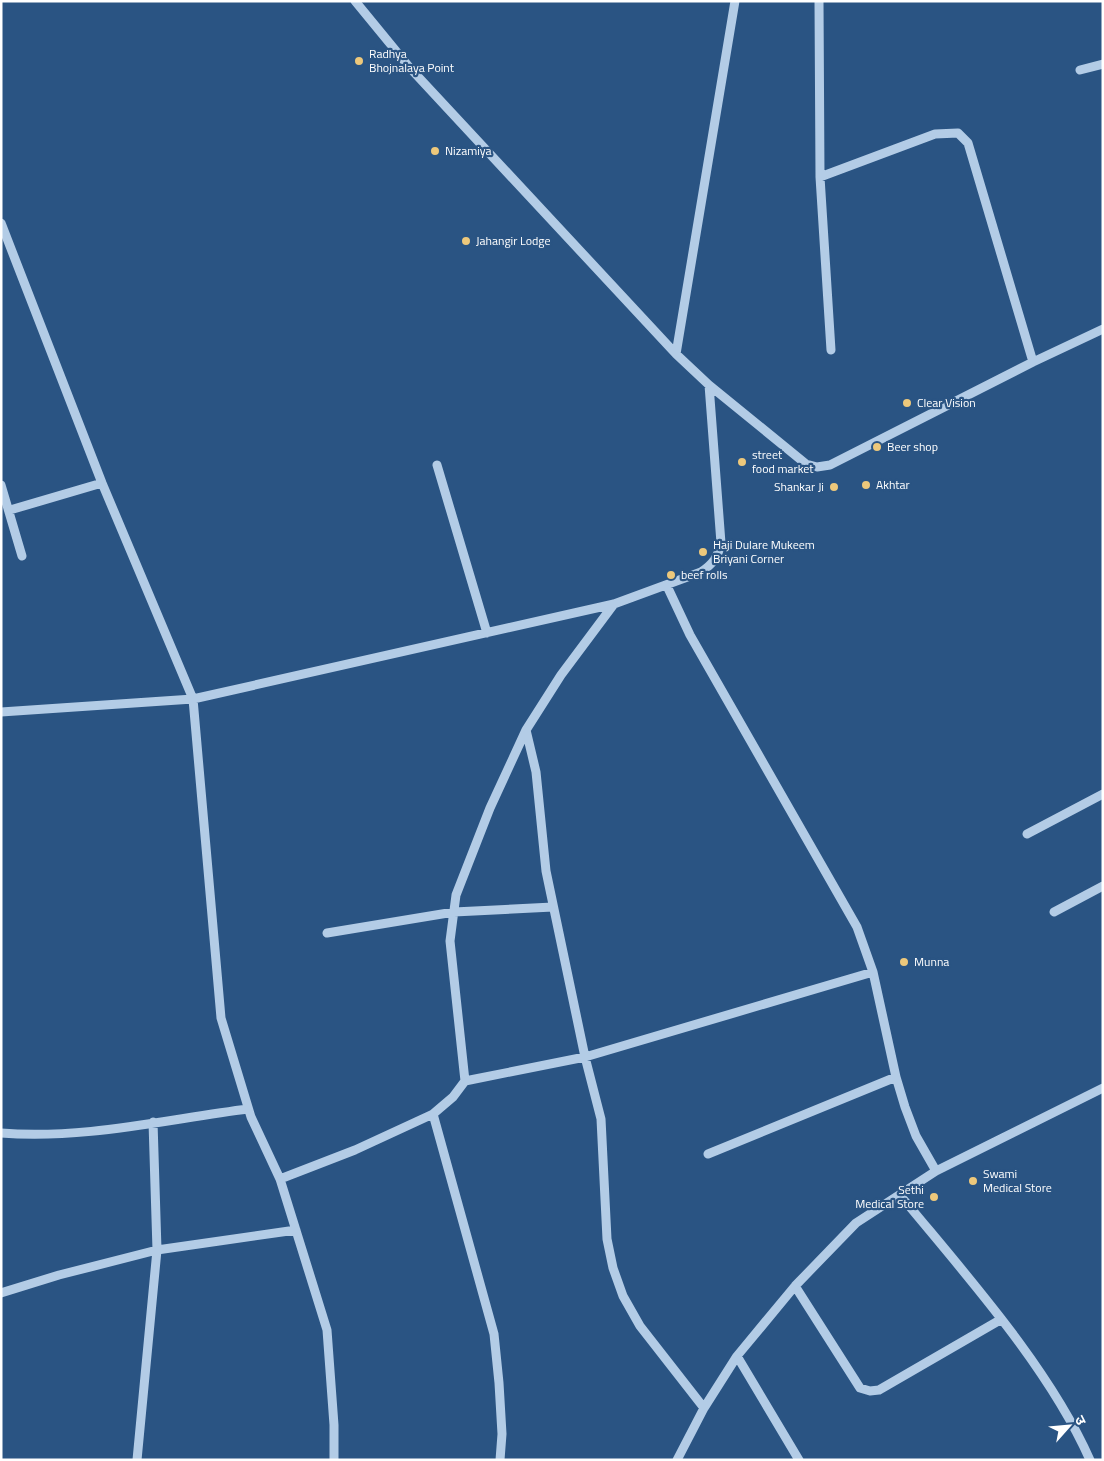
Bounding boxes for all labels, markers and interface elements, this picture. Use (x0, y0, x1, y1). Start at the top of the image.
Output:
place label: Radhya Bhojnalaya Point (369, 44, 455, 77)
marker: Radhya Bhojnalaya Point (353, 55, 365, 67)
place label: Nizamiya (445, 141, 492, 160)
marker: Nizamiya (429, 145, 441, 157)
place label: Jahangir Lodge (476, 231, 551, 250)
marker: Jahangir Lodge (460, 235, 472, 247)
place label: Clear Vision (917, 393, 976, 412)
marker: Clear Vision (901, 397, 913, 409)
place label: Beer shop (887, 437, 938, 456)
marker: Beer shop (871, 441, 883, 453)
place label: street food market (752, 445, 814, 478)
marker: street food market (736, 456, 748, 468)
place label: Akhtar (876, 475, 910, 494)
place label: Shankar Ji (774, 477, 824, 496)
marker: Akhtar (860, 479, 872, 491)
marker: Shankar Ji (828, 481, 840, 493)
place label: Haji Dulare Mukeem Briyani Corner (713, 535, 815, 568)
marker: Haji Dulare Mukeem Briyani Corner (697, 546, 709, 558)
place label: beef rolls (681, 565, 728, 584)
marker: beef rolls (665, 569, 677, 581)
place label: Munna (914, 952, 949, 971)
marker: Munna (898, 956, 910, 968)
place label: Swami Medical Store (983, 1164, 1052, 1197)
marker: Swami Medical Store (967, 1175, 979, 1187)
place label: Sethi Medical Store (855, 1180, 924, 1213)
marker: Sethi Medical Store (928, 1191, 940, 1203)
north arrow (1044, 1401, 1094, 1451)
text: उ (1070, 1411, 1093, 1429)

